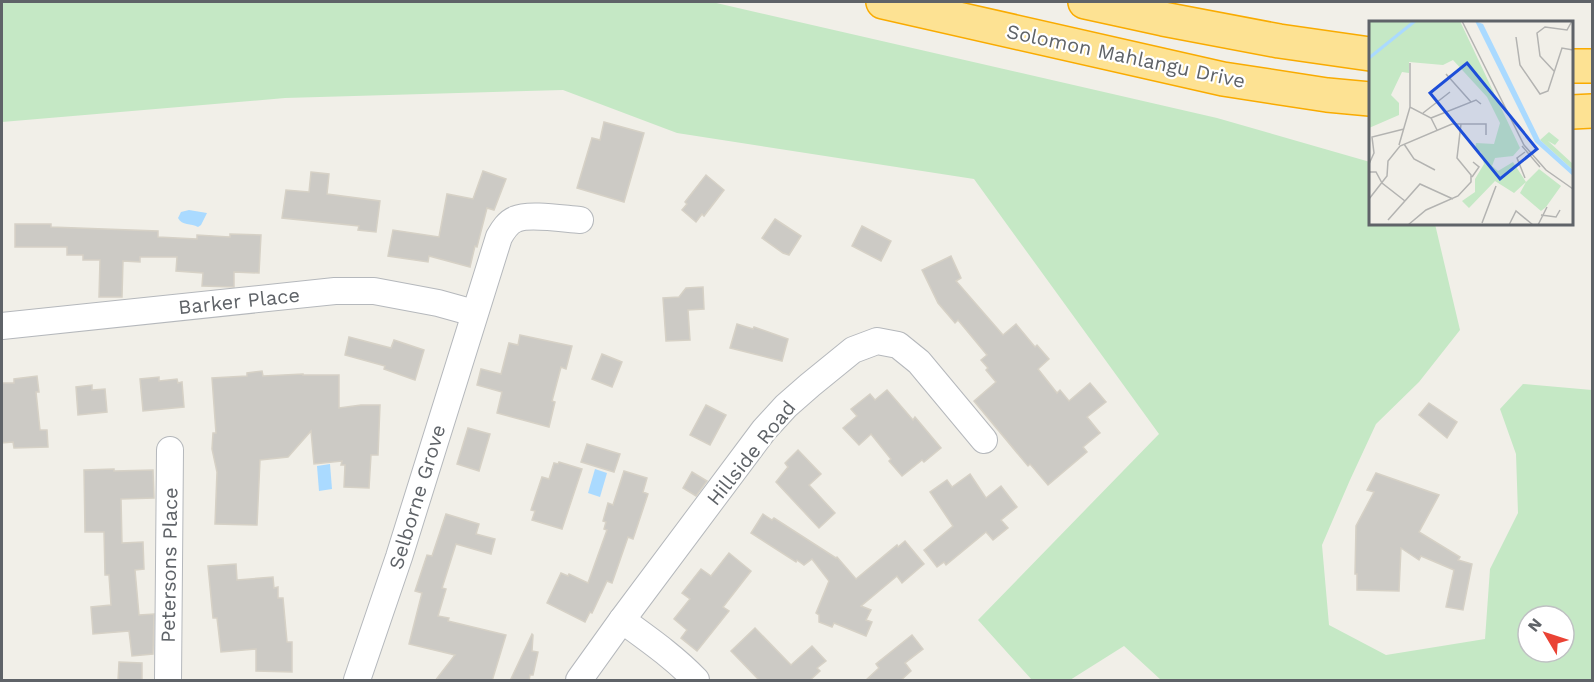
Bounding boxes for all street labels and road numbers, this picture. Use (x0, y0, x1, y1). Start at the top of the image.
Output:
street label: Solomon Mahlangu Drive (1005, 19, 1247, 93)
street label: Barker Place (177, 283, 301, 319)
street label: Hillside Road (701, 396, 801, 510)
street label: Selborne Grove (384, 422, 450, 572)
street label: Petersons Place (156, 487, 182, 643)

